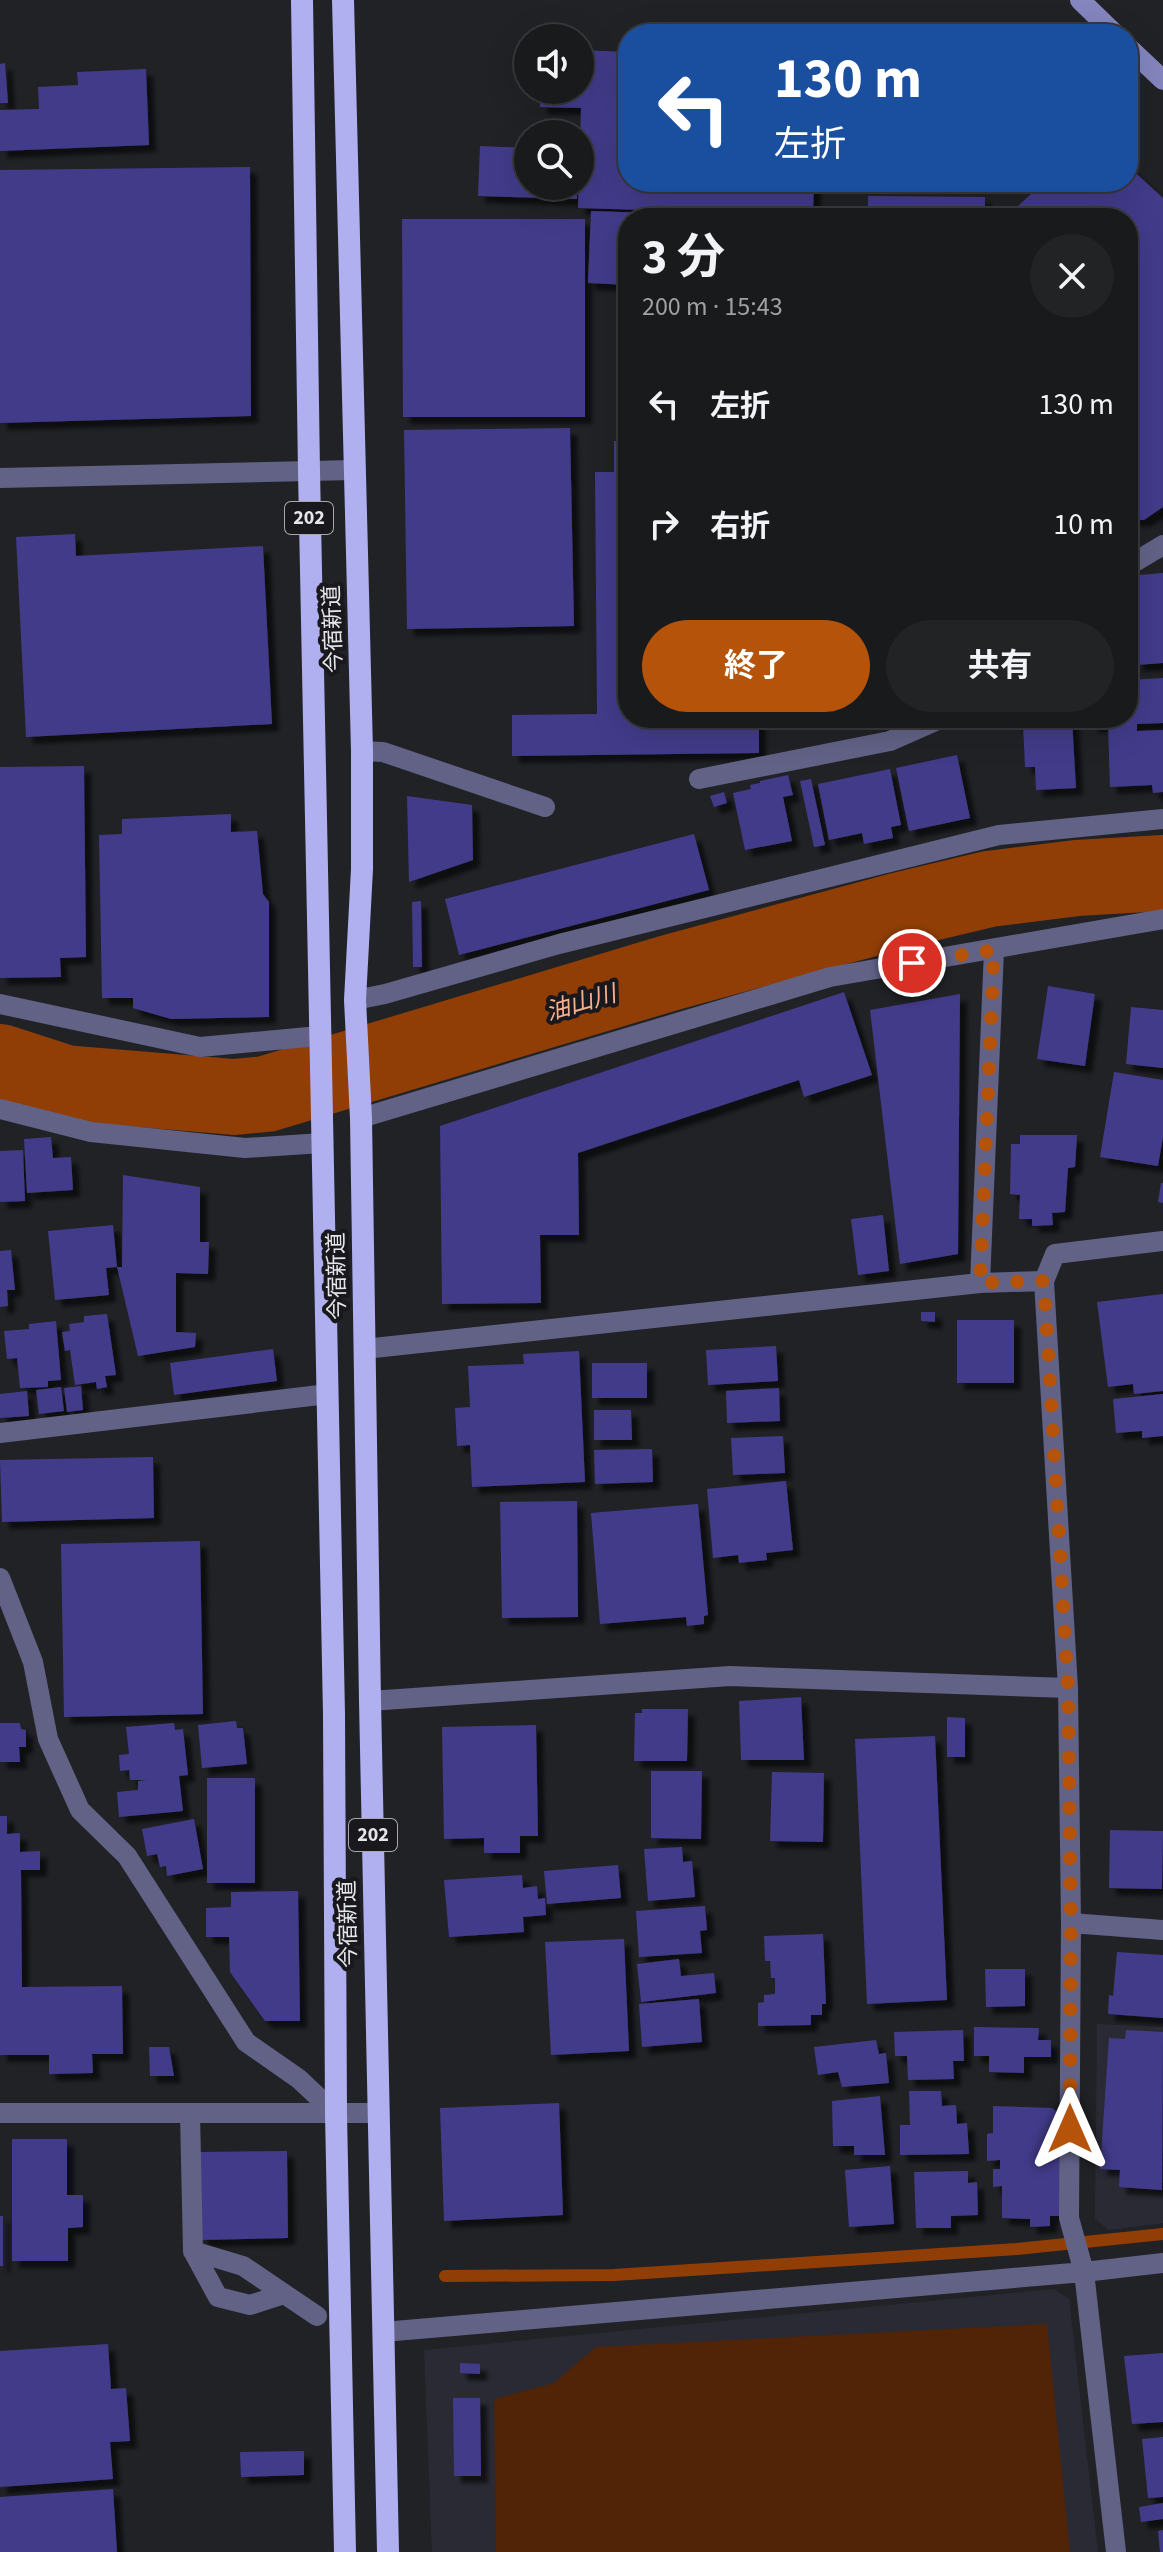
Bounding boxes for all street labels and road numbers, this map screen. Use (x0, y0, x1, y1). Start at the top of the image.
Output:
road number: 202 (285, 502, 333, 534)
street label: 今宿新道 (315, 584, 351, 674)
street label: 今宿新道 (320, 1232, 354, 1320)
road number: 202 (349, 1819, 397, 1851)
street label: 今宿新道 (331, 1880, 365, 1968)

